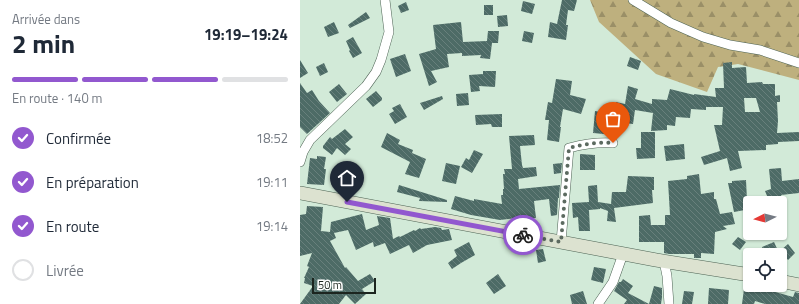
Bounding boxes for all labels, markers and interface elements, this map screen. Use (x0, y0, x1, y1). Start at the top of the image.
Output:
text: Arrivée dans (12, 9, 80, 29)
text: 19:19–19:24 (204, 23, 288, 46)
text: 2 min (12, 24, 75, 63)
text: En route · 140 m (12, 88, 102, 108)
pin (596, 102, 630, 143)
icon: bag (602, 108, 624, 130)
icon: check (12, 127, 34, 149)
text: Confirmée (46, 127, 111, 150)
text: 18:52 (256, 128, 288, 148)
pin (330, 161, 364, 202)
icon: home (336, 167, 358, 189)
icon: check (12, 171, 34, 193)
text: En préparation (46, 171, 139, 194)
text: 19:11 (256, 172, 288, 192)
north arrow (743, 196, 787, 240)
map controls (743, 196, 787, 292)
icon: check (12, 215, 34, 237)
text: En route (46, 215, 99, 238)
courier (503, 215, 543, 255)
text: 19:14 (256, 216, 288, 236)
icon: bike (512, 224, 534, 246)
button: locate (743, 248, 787, 292)
text: Livrée (46, 259, 84, 282)
scale bar (312, 276, 376, 295)
text: 50 m (318, 277, 342, 293)

